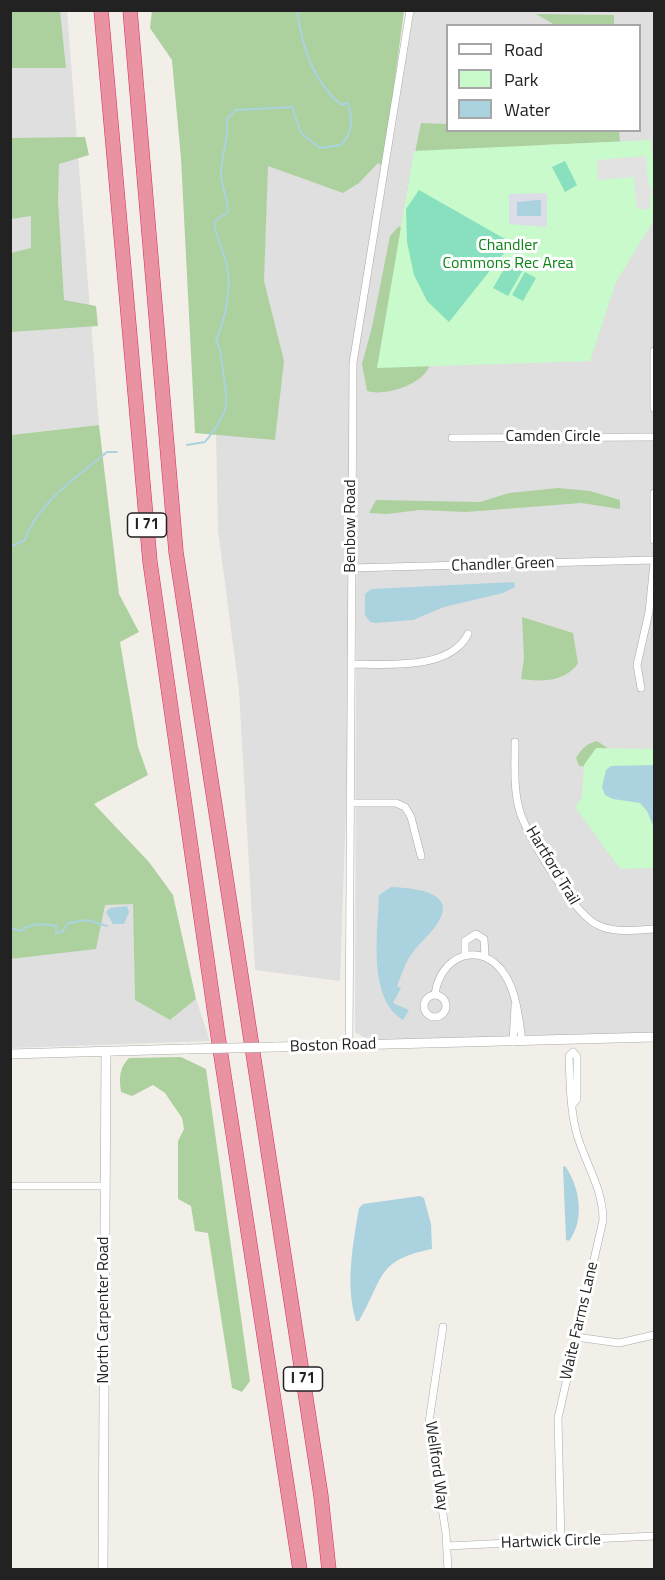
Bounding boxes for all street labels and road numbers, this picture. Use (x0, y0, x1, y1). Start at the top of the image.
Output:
street label: Camden Circle (505, 427, 601, 447)
street label: Benbow Road (341, 479, 361, 573)
road number: I 71 (128, 513, 166, 537)
street label: Chandler Green (451, 554, 555, 576)
street label: Hartford Trail (521, 823, 583, 909)
street label: Boston Road (289, 1035, 377, 1057)
street label: North Carpenter Road (94, 1236, 114, 1384)
street label: Waite Farms Lane (557, 1260, 603, 1382)
road number: I 71 (284, 1367, 322, 1391)
street label: Wellford Way (420, 1420, 452, 1512)
street label: Hartwick Circle (501, 1531, 601, 1553)

